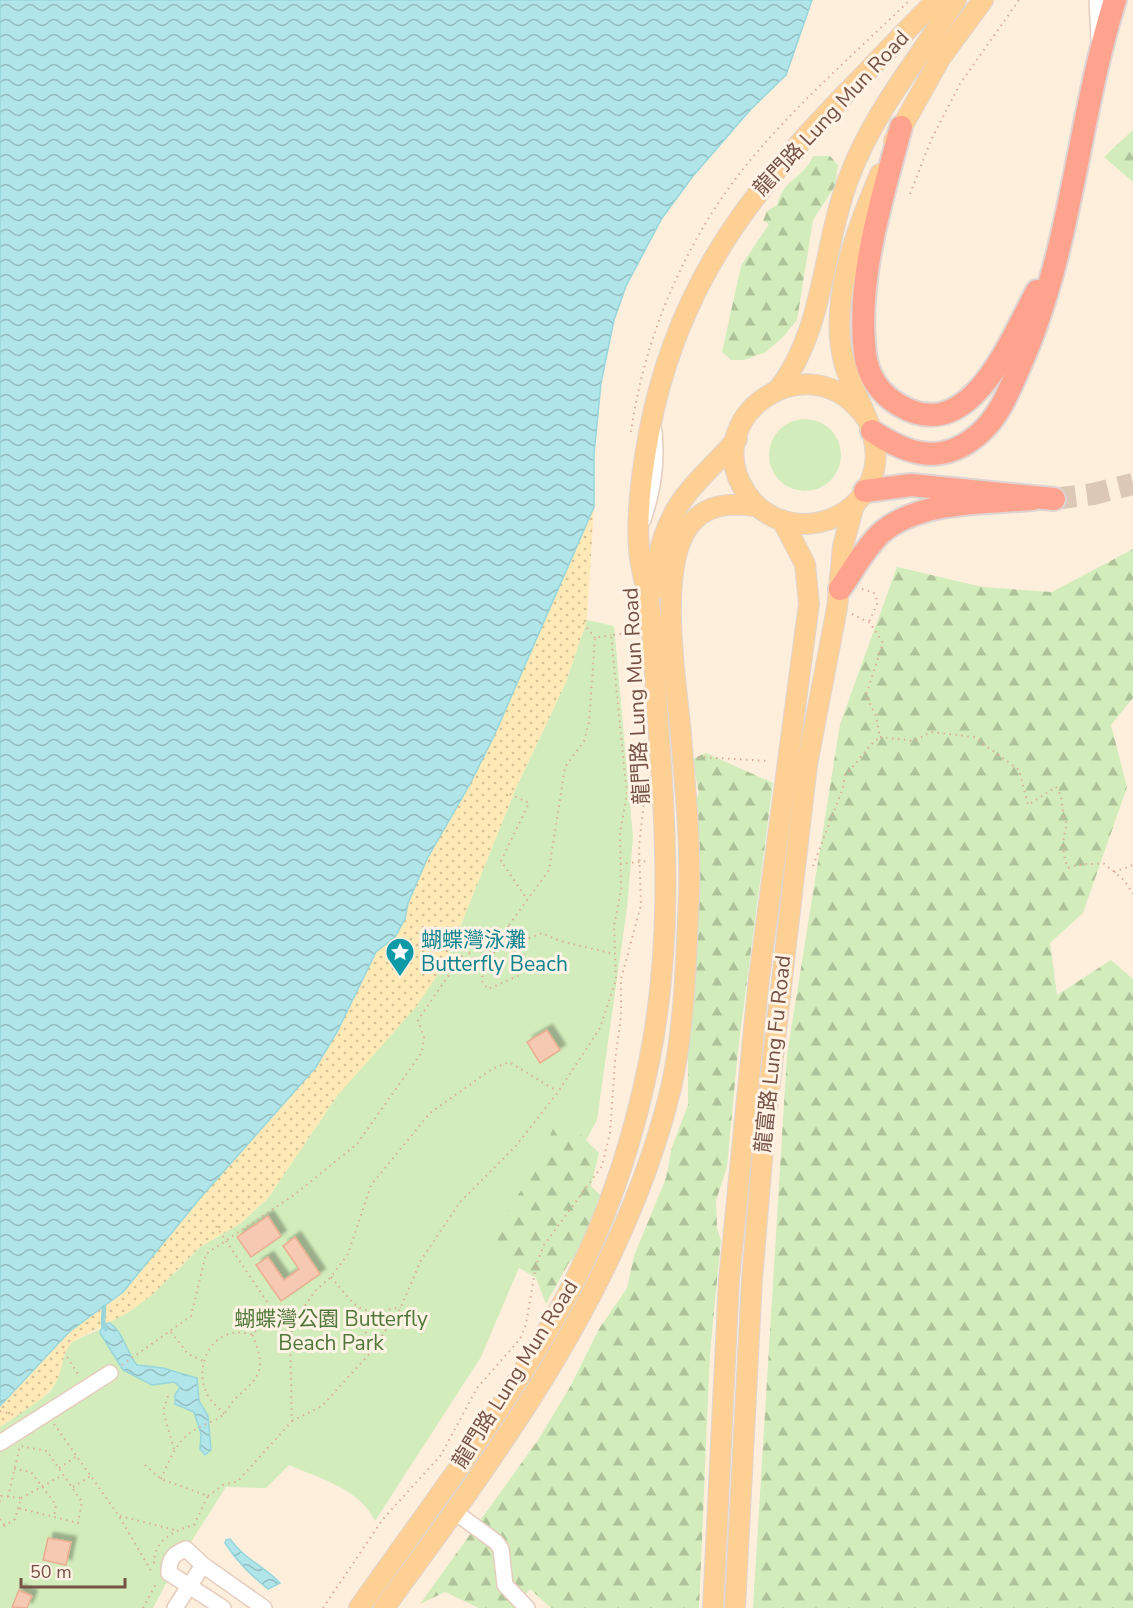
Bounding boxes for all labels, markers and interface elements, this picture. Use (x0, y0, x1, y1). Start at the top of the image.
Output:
street label: 龍門路 Lung Mun Road (747, 24, 915, 202)
street label: 龍門路 Lung Mun Road (616, 587, 656, 805)
place label: 蝴蝶灣泳灘 Butterfly Beach (421, 926, 568, 978)
place icon: 蝴蝶灣泳灘 Butterfly Beach (384, 936, 416, 978)
street label: 龍富路 Lung Fu Road (749, 954, 797, 1154)
street label: 龍門路 Lung Mun Road (446, 1275, 584, 1473)
park label: 蝴蝶灣公園 Butterfly Beach Park (234, 1305, 428, 1357)
scale bar (21, 1551, 124, 1589)
text: 50 m (30, 1560, 72, 1584)

